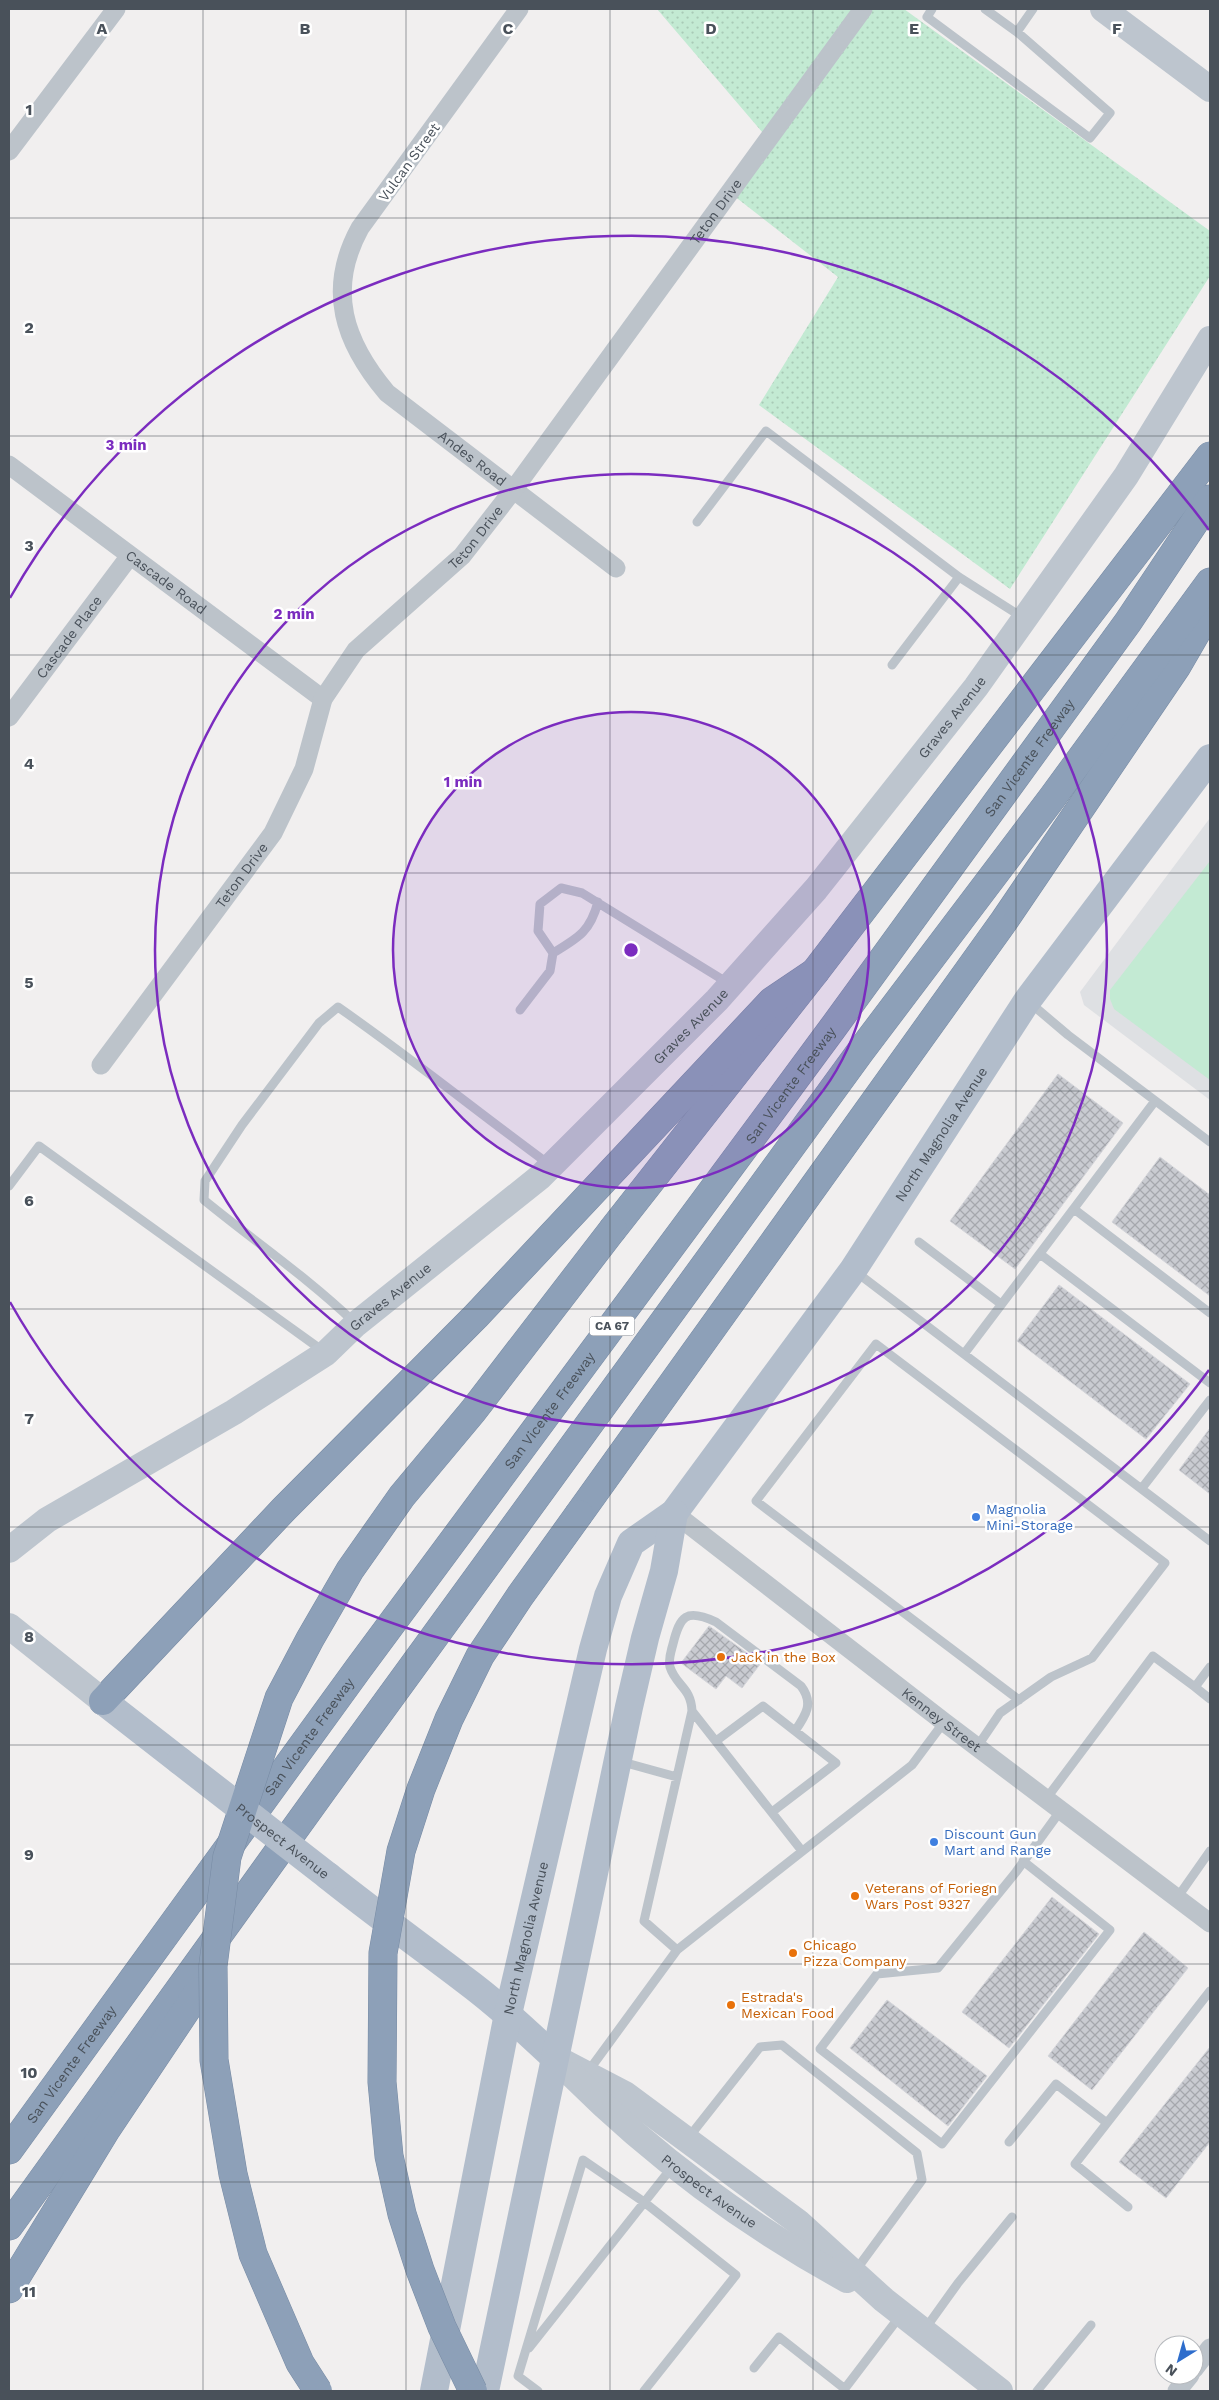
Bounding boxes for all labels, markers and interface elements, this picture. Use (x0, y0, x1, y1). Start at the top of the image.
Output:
text: A (97, 19, 108, 38)
text: B (300, 19, 311, 38)
text: C (503, 19, 514, 38)
text: D (705, 19, 717, 38)
text: E (909, 19, 919, 38)
text: F (1112, 19, 1122, 38)
text: 1 (26, 100, 32, 119)
street label: Vulcan Street (375, 120, 443, 204)
street label: Teton Drive (686, 176, 745, 248)
text: 2 (24, 318, 34, 337)
street label: Andes Road (435, 427, 509, 489)
text: 3 min (106, 436, 146, 454)
street label: Teton Drive (445, 503, 506, 573)
text: 3 (24, 536, 34, 555)
street label: Cascade Road (123, 547, 210, 617)
street label: Cascade Place (33, 593, 105, 681)
text: 2 min (273, 605, 315, 623)
street label: Graves Avenue (915, 673, 989, 761)
street label: San Vicente Freeway (981, 695, 1078, 820)
text: 4 (24, 754, 34, 773)
text: 1 min (444, 773, 482, 791)
street label: Teton Drive (212, 840, 271, 911)
centre of rings (622, 941, 640, 959)
text: 5 (24, 973, 34, 992)
street label: Graves Avenue (650, 985, 731, 1067)
street label: San Vicente Freeway (742, 1023, 840, 1147)
street label: North Magnolia Avenue (892, 1064, 990, 1204)
text: 6 (24, 1191, 34, 1210)
street label: Graves Avenue (346, 1259, 434, 1334)
road number: CA 67 (590, 1316, 634, 1335)
street label: San Vicente Freeway (501, 1348, 599, 1472)
text: 7 (24, 1409, 34, 1428)
place label: Magnolia Mini-Storage (986, 1501, 1073, 1533)
marker: Magnolia Mini-Storage (970, 1511, 982, 1523)
text: 8 (24, 1627, 34, 1646)
place label: Jack in the Box (731, 1649, 836, 1665)
marker: Jack in the Box (715, 1651, 727, 1663)
street label: San Vicente Freeway (261, 1674, 358, 1798)
street label: Kenney Street (899, 1684, 984, 1755)
street label: Prospect Avenue (233, 1799, 333, 1882)
place label: Discount Gun Mart and Range (944, 1826, 1051, 1858)
marker: Discount Gun Mart and Range (928, 1836, 940, 1848)
text: 9 (24, 1845, 34, 1864)
street label: North Magnolia Avenue (500, 1860, 551, 2016)
place label: Veterans of Foriegn Wars Post 9327 (865, 1880, 997, 1912)
marker: Veterans of Foriegn Wars Post 9327 (849, 1890, 861, 1902)
place label: Chicago Pizza Company (803, 1937, 907, 1969)
marker: Chicago Pizza Company (787, 1947, 799, 1959)
place label: Estrada's Mexican Food (741, 1989, 834, 2021)
marker: Estrada's Mexican Food (725, 1999, 737, 2011)
street label: San Vicente Freeway (23, 2002, 120, 2126)
text: 10 (20, 2063, 38, 2082)
street label: Prospect Avenue (658, 2151, 760, 2231)
text: 11 (22, 2282, 36, 2301)
north arrow (1154, 2335, 1204, 2385)
text: N (1162, 2361, 1180, 2380)

